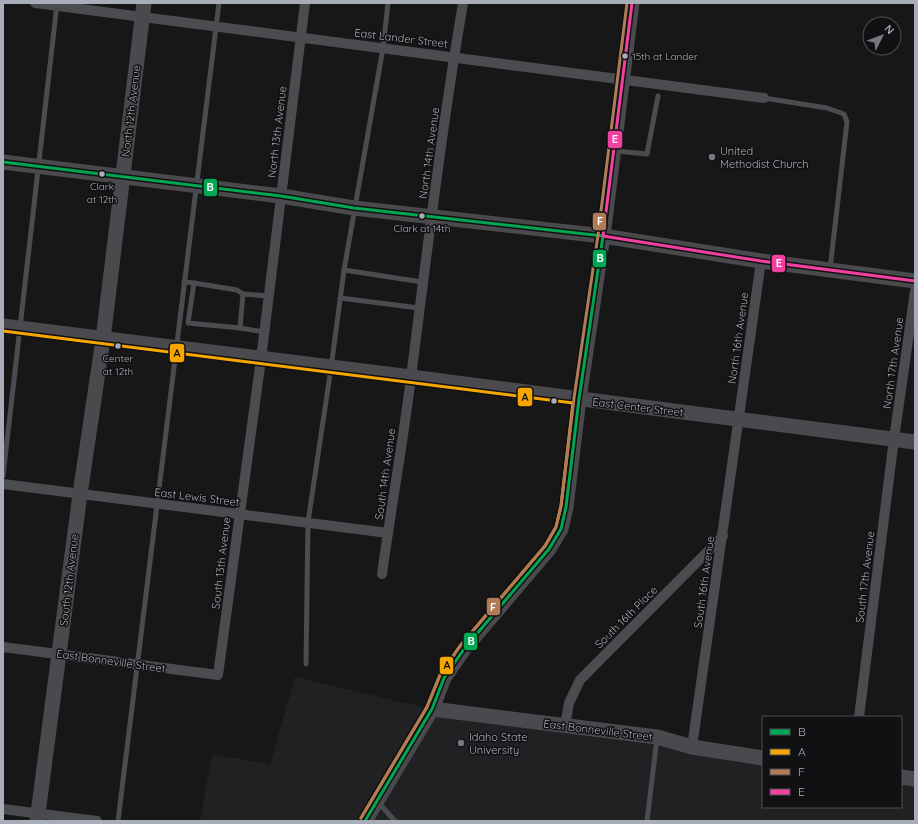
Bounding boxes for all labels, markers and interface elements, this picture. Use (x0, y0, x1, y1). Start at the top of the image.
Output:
north arrow (862, 16, 902, 56)
text: N (882, 22, 897, 37)
street label: East Lander Street (354, 25, 449, 51)
place label: 15th at Lander (632, 50, 698, 63)
marker: 15th at Lander (620, 51, 630, 61)
street label: North 12th Avenue (118, 64, 144, 158)
street label: North 13th Avenue (264, 85, 290, 179)
street label: North 14th Avenue (416, 106, 442, 200)
line badge: E (607, 130, 623, 149)
text: E (612, 132, 618, 146)
place label: United Methodist Church (720, 144, 808, 171)
marker: United Methodist Church (707, 152, 717, 162)
marker: Clark at 12th (97, 169, 107, 179)
line badge: B (203, 178, 218, 197)
place label: Clark at 12th (87, 180, 117, 206)
text: B (206, 180, 214, 194)
marker: Clark at 14th (417, 211, 427, 221)
line badge: F (592, 212, 607, 231)
text: F (597, 214, 603, 228)
place label: Clark at 14th (394, 222, 450, 235)
line badge: B (592, 249, 607, 268)
text: B (596, 251, 604, 265)
line badge: E (771, 254, 786, 273)
text: E (776, 256, 782, 270)
street label: North 16th Avenue (725, 291, 751, 385)
street label: North 17th Avenue (880, 316, 906, 410)
marker: Center at 12th (113, 341, 123, 351)
line badge: A (169, 343, 185, 363)
text: A (173, 346, 181, 360)
place label: Center at 12th (103, 352, 134, 378)
line badge: A (517, 387, 533, 407)
text: A (521, 390, 529, 404)
street label: East Center Street (592, 394, 685, 420)
unlabelled marker (549, 396, 559, 406)
street label: South 14th Avenue (372, 427, 398, 521)
street label: East Lewis Street (154, 485, 241, 509)
street label: South 13th Avenue (208, 516, 234, 610)
street label: South 17th Avenue (852, 530, 878, 624)
street label: South 12th Avenue (56, 533, 82, 627)
street label: South 16th Avenue (691, 535, 717, 629)
street label: South 16th Place (592, 583, 660, 651)
line badge: F (486, 597, 501, 616)
text: F (490, 600, 496, 614)
line badge: B (463, 632, 478, 651)
text: B (467, 634, 475, 648)
street label: East Bonneville Street (56, 646, 167, 676)
line badge: A (439, 656, 454, 675)
text: A (443, 658, 451, 672)
street label: East Bonneville Street (543, 716, 654, 744)
legend (762, 716, 902, 808)
text: B (798, 724, 806, 739)
place label: Idaho State University (469, 730, 527, 757)
marker: Idaho State University (456, 738, 466, 748)
text: A (798, 744, 806, 759)
text: F (798, 764, 805, 779)
text: E (798, 784, 805, 799)

